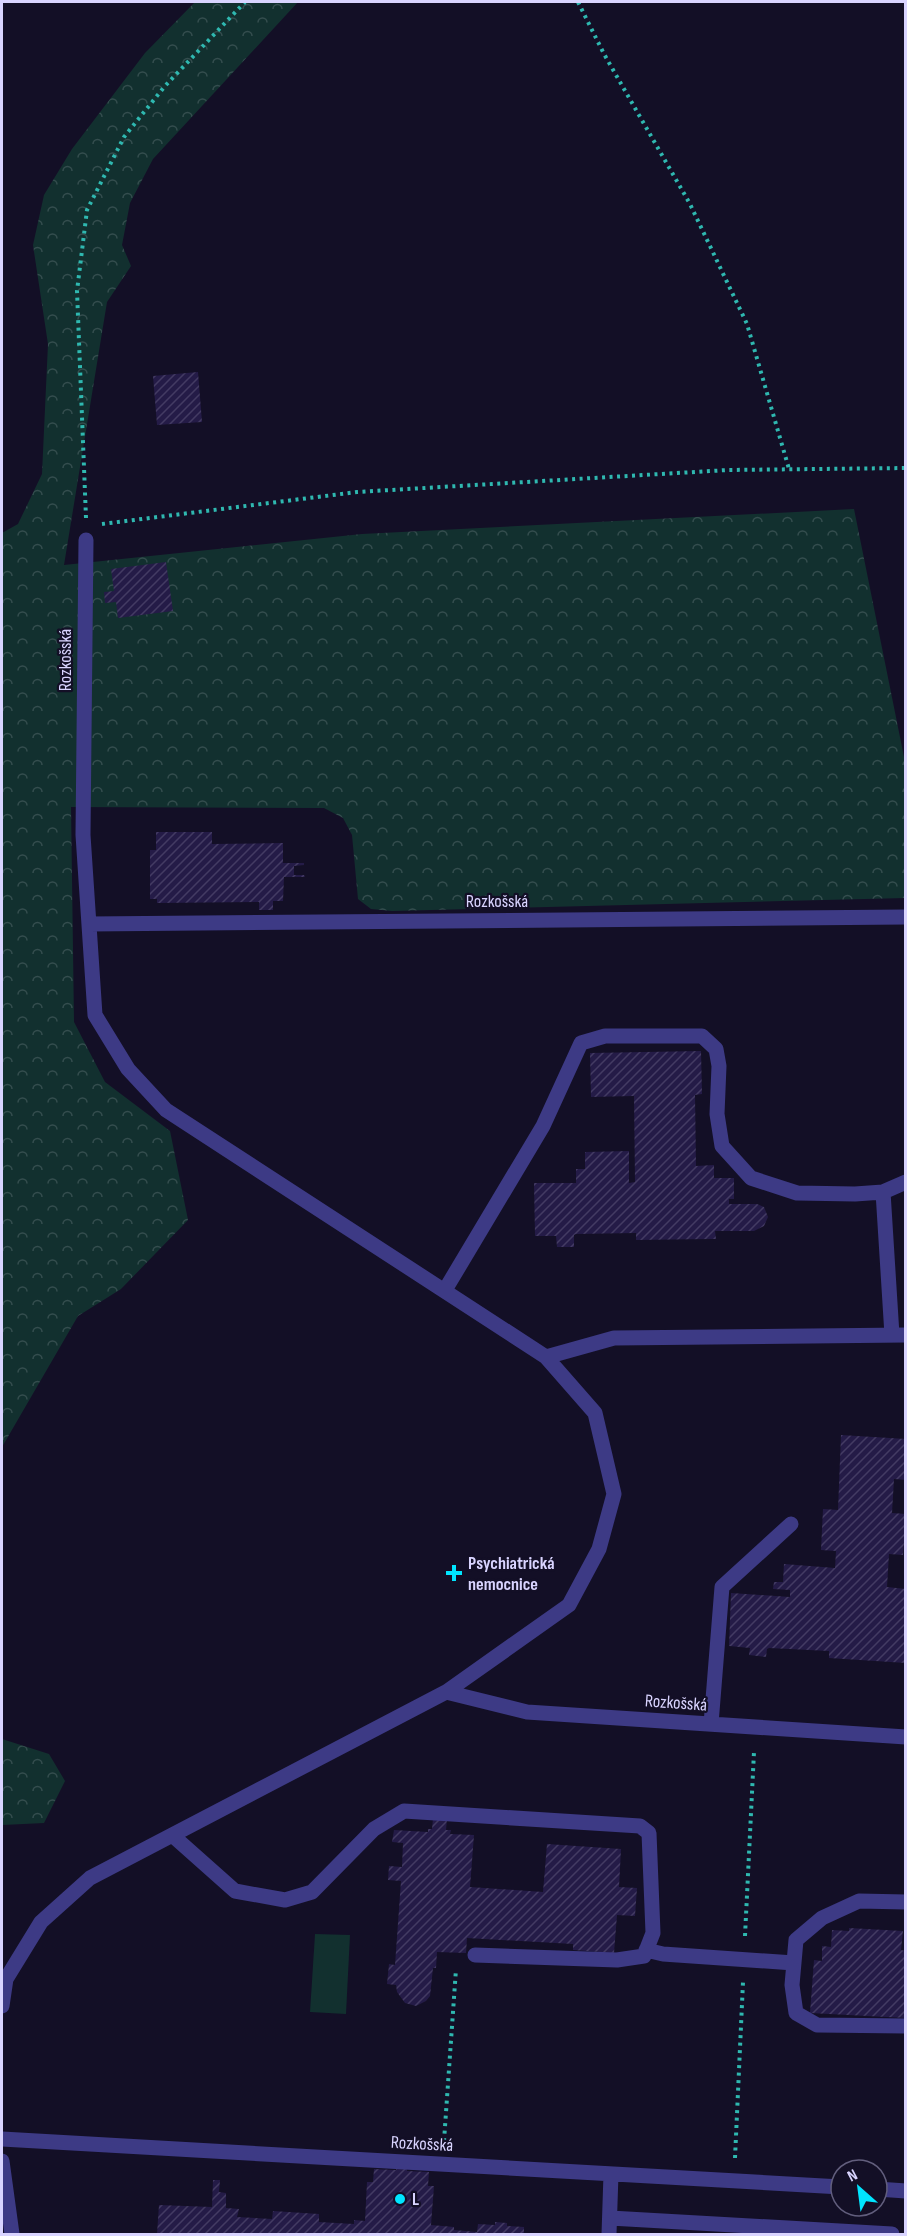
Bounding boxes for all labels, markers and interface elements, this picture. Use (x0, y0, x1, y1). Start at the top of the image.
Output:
street label: Rozkošská (55, 629, 76, 691)
street label: Rozkošská (466, 891, 528, 912)
place label: Psychiatrická nemocnice (468, 1553, 555, 1595)
marker: Psychiatrická nemocnice (445, 1564, 463, 1582)
street label: Rozkošská (644, 1690, 708, 1716)
street label: Rozkošská (390, 2132, 454, 2156)
north arrow (829, 2158, 889, 2218)
text: N (844, 2166, 861, 2186)
place label: L (412, 2189, 419, 2210)
marker: L (393, 2192, 407, 2206)

